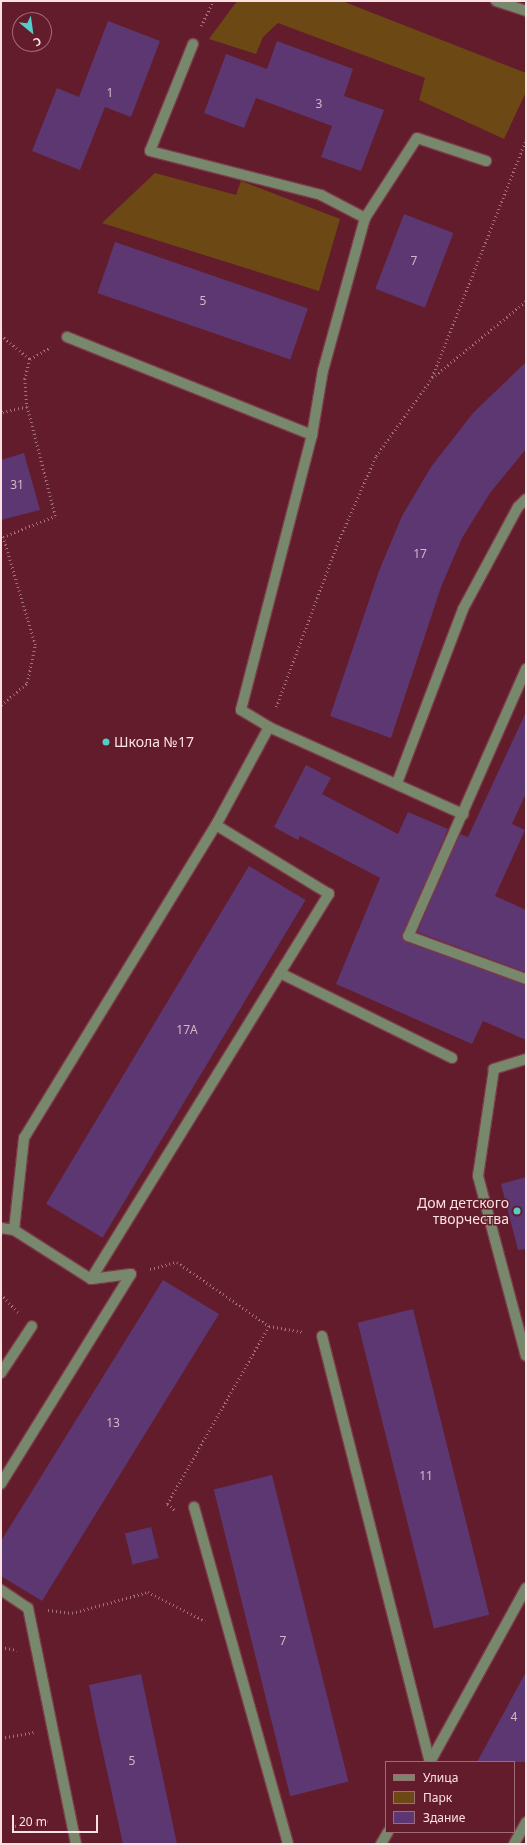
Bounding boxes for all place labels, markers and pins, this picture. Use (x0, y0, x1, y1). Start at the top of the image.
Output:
place label: Школа №17 (114, 734, 194, 750)
marker: Школа №17 (101, 737, 111, 747)
place label: Дом детского творчества (417, 1195, 509, 1228)
marker: Дом детского творчества (512, 1206, 522, 1216)

